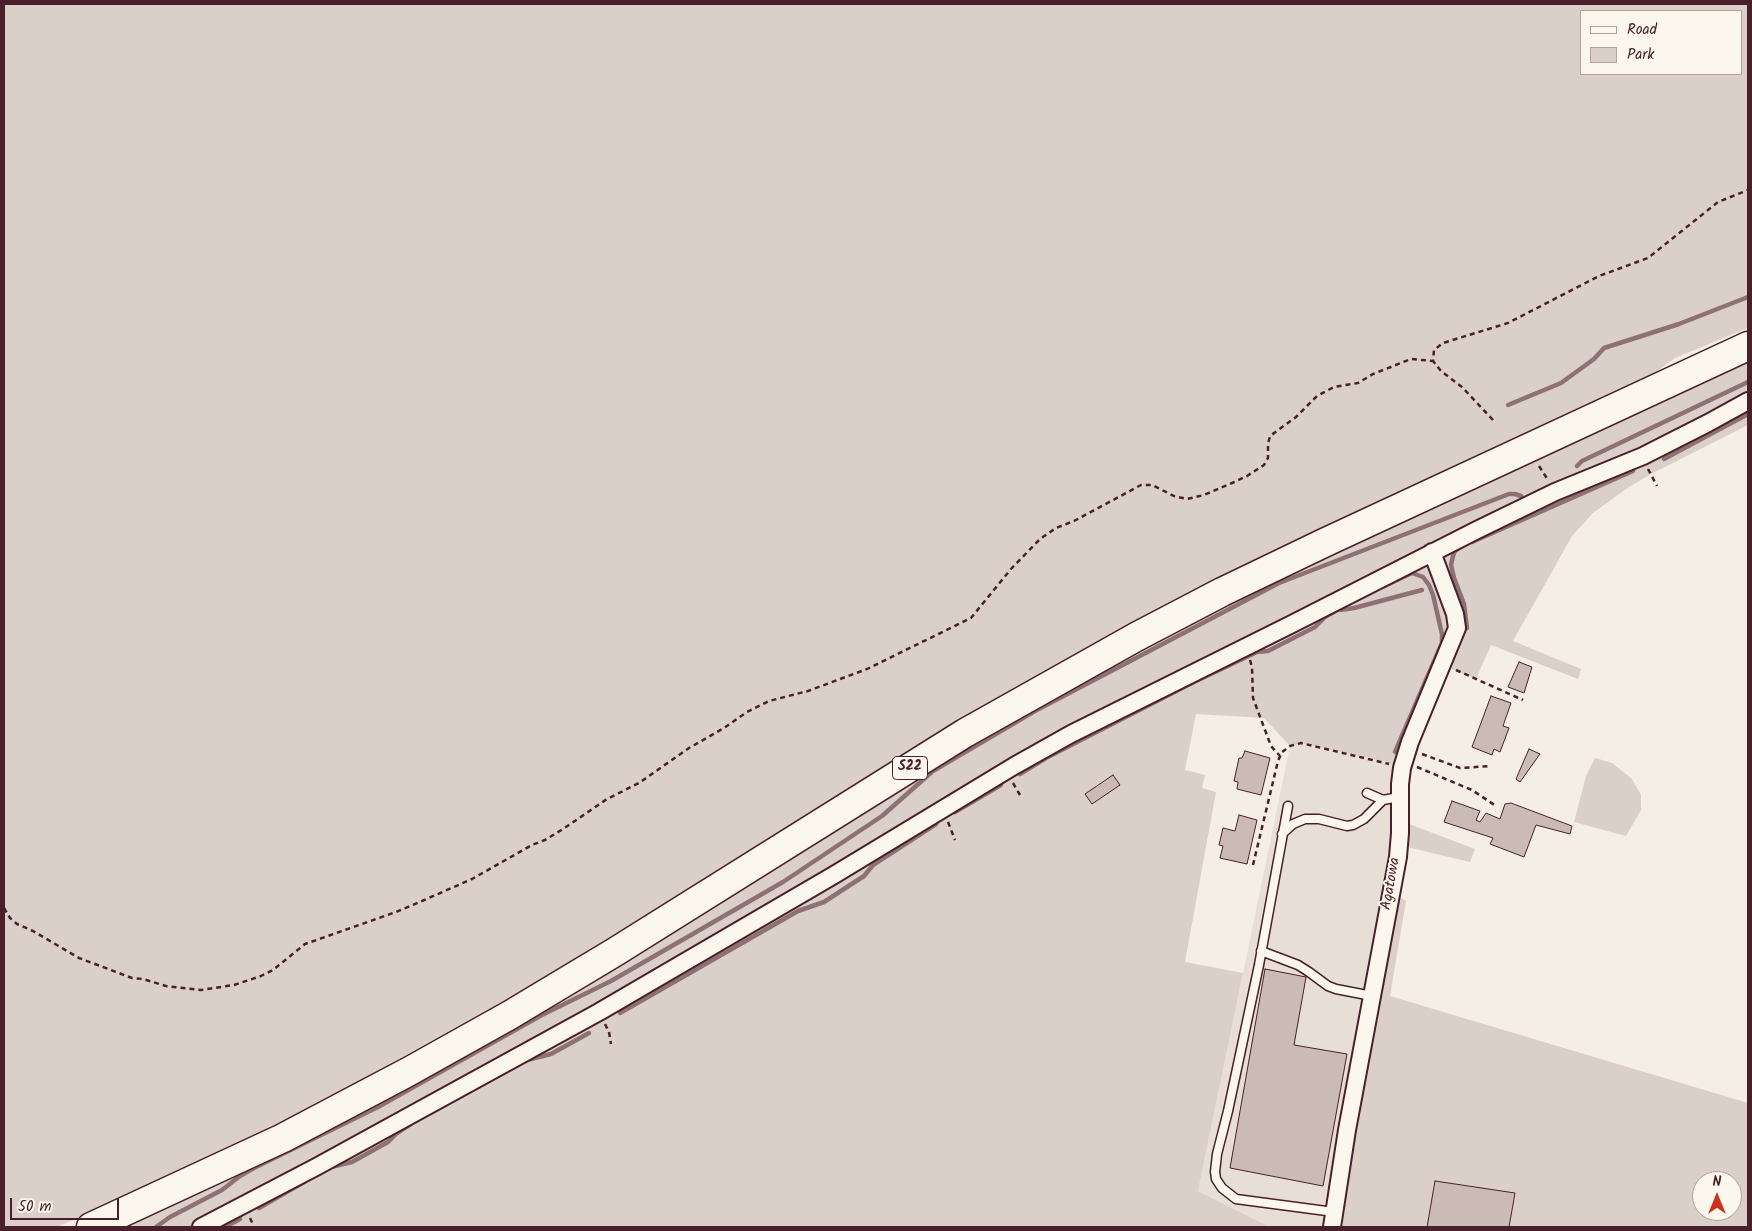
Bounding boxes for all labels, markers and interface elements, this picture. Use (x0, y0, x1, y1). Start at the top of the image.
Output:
legend (1580, 10, 1742, 75)
text: Road (1627, 18, 1657, 42)
text: Park (1627, 43, 1654, 67)
road number: S22 (892, 756, 928, 780)
street label: Agatowa (1379, 856, 1405, 912)
north arrow (1692, 1171, 1742, 1221)
text: N (1713, 1171, 1721, 1193)
scale bar (12, 1188, 121, 1220)
text: 50 m (18, 1195, 52, 1219)

